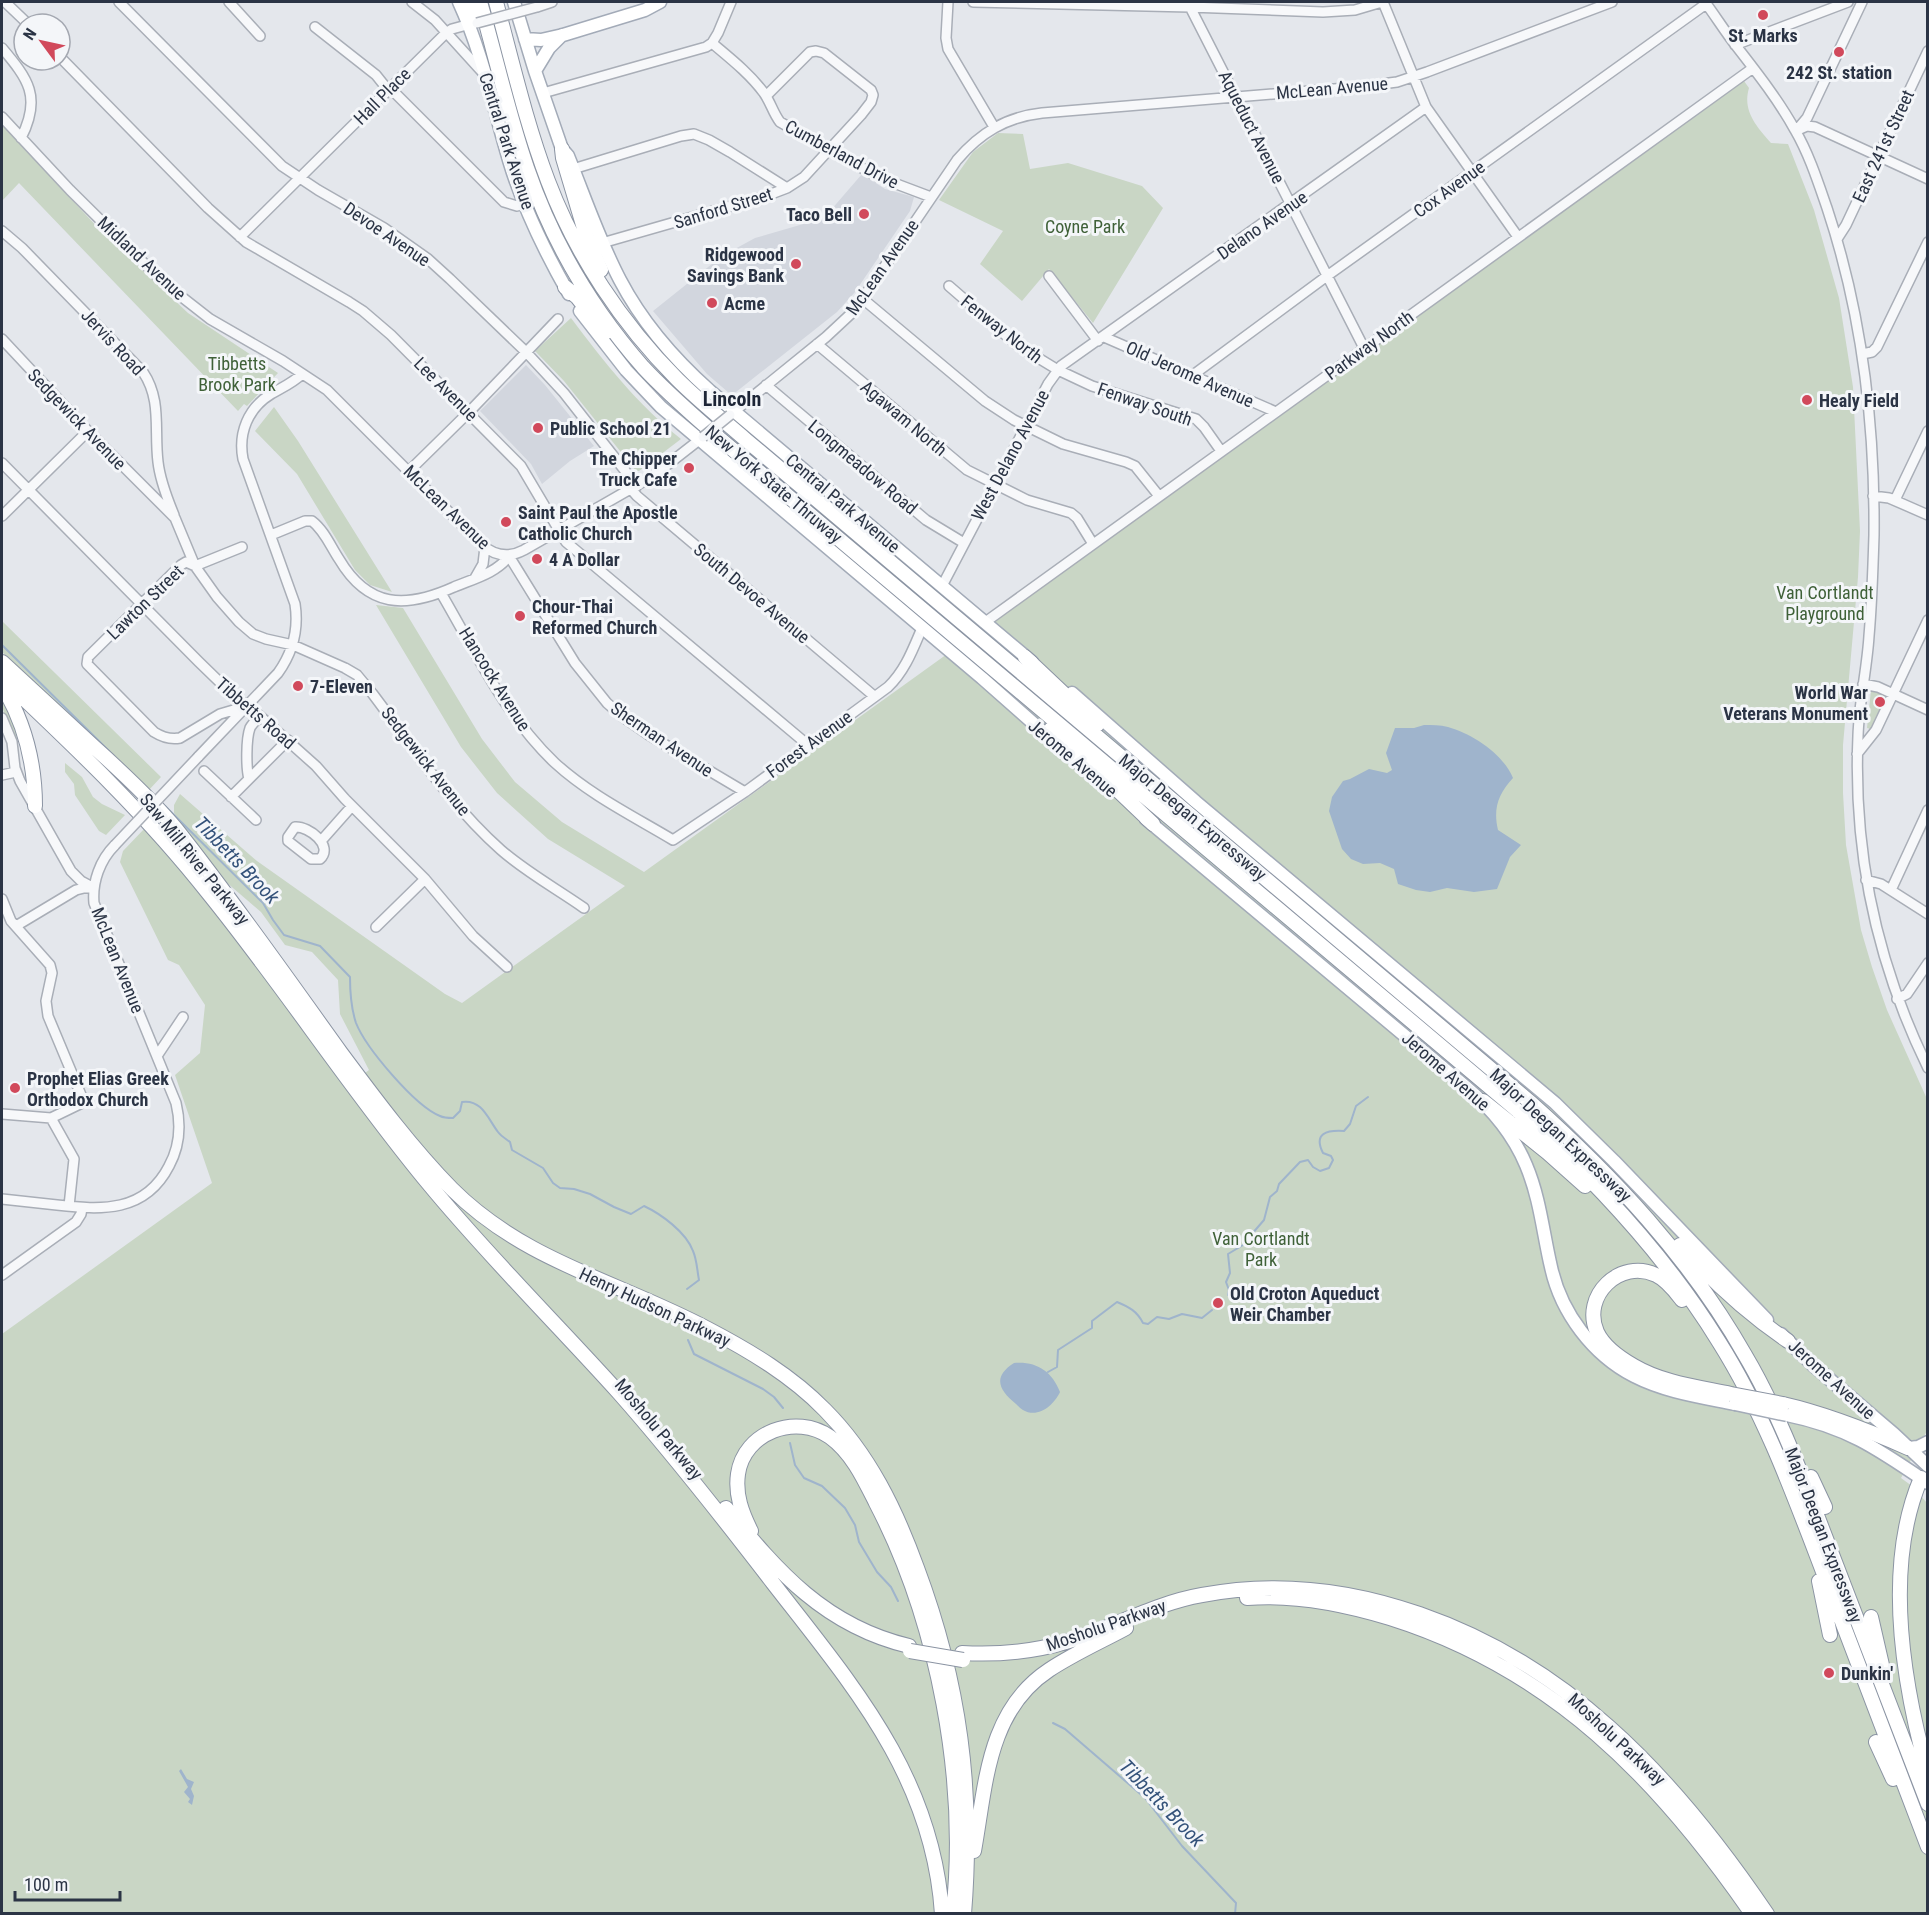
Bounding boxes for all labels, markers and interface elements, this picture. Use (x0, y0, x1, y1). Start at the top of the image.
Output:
marker: St. Marks (1756, 8, 1770, 22)
north arrow (12, 12, 72, 72)
text: N (19, 25, 40, 43)
place label: St. Marks (1728, 25, 1798, 46)
marker: 242 St. station (1832, 45, 1846, 59)
place label: 242 St. station (1786, 62, 1892, 83)
street label: Hall Place (349, 63, 415, 129)
street label: Aqueduct Avenue (1215, 67, 1289, 187)
street label: Central Park Avenue (475, 70, 539, 212)
street label: McLean Avenue (1275, 73, 1389, 103)
street label: East 241st Street (1848, 86, 1918, 206)
street label: Cumberland Drive (782, 115, 902, 193)
street label: Cox Avenue (1409, 156, 1489, 222)
street label: Sanford Street (671, 183, 775, 233)
street label: Delano Avenue (1213, 186, 1311, 264)
street label: Devoe Avenue (340, 197, 434, 271)
place label: Taco Bell (786, 204, 852, 225)
marker: Taco Bell (857, 207, 871, 221)
street label: Midland Avenue (94, 212, 190, 304)
street label: McLean Avenue (841, 215, 923, 319)
park label: Coyne Park (1045, 216, 1125, 237)
place label: Ridgewood Savings Bank (687, 244, 784, 286)
marker: Ridgewood Savings Bank (789, 257, 803, 271)
street label: Fenway North (957, 291, 1047, 367)
place label: Acme (724, 293, 765, 314)
marker: Acme (705, 296, 719, 310)
street label: Jervis Road (77, 304, 149, 380)
street label: Parkway North (1321, 306, 1417, 384)
street label: Old Jerome Avenue (1123, 336, 1257, 412)
park label: Tibbetts Brook Park (198, 353, 276, 395)
street label: Lee Avenue (410, 353, 482, 425)
street label: Sedgewick Avenue (24, 364, 130, 474)
street label: Agawam North (857, 376, 951, 460)
street label: Fenway South (1095, 378, 1195, 430)
street label: West Delano Avenue (967, 386, 1053, 524)
district label: Lincoln (703, 387, 761, 411)
place label: Healy Field (1819, 390, 1899, 411)
marker: Healy Field (1800, 393, 1814, 407)
street label: Longmeadow Road (804, 415, 922, 519)
place label: Public School 21 (550, 418, 671, 439)
marker: Public School 21 (531, 421, 545, 435)
street label: New York State Thruway (701, 421, 847, 548)
place label: The Chipper Truck Cafe (590, 448, 677, 490)
street label: Central Park Avenue (782, 449, 904, 557)
street label: McLean Avenue (399, 460, 495, 554)
marker: The Chipper Truck Cafe (682, 461, 696, 475)
place label: Saint Paul the Apostle Catholic Church (518, 502, 678, 544)
marker: Saint Paul the Apostle Catholic Church (499, 515, 513, 529)
street label: South Devoe Avenue (690, 538, 814, 648)
place label: 4 A Dollar (549, 549, 620, 570)
marker: 4 A Dollar (530, 552, 544, 566)
street label: Lawton Street (102, 560, 188, 644)
park label: Van Cortlandt Playground (1776, 582, 1874, 624)
place label: Chour-Thai Reformed Church (532, 596, 657, 638)
marker: Chour-Thai Reformed Church (513, 609, 527, 623)
street label: Hancock Avenue (455, 623, 535, 735)
street label: Tibbetts Road (212, 673, 300, 753)
place label: 7-Eleven (310, 676, 373, 697)
marker: 7-Eleven (291, 679, 305, 693)
place label: World War Veterans Monument (1723, 682, 1868, 724)
marker: World War Veterans Monument (1873, 695, 1887, 709)
street label: Sherman Avenue (607, 697, 717, 781)
street label: Sedgewick Avenue (377, 702, 475, 820)
street label: Forest Avenue (762, 706, 856, 782)
street label: Jerome Avenue (1024, 715, 1122, 801)
street label: Major Deegan Expressway (1115, 749, 1271, 885)
street label: Saw Mill River Parkway (136, 789, 255, 929)
water label: Tibbetts Brook (189, 811, 285, 910)
street label: McLean Avenue (87, 904, 149, 1016)
street label: Jerome Avenue (1398, 1027, 1494, 1115)
street label: Major Deegan Expressway (1486, 1064, 1637, 1206)
place label: Prophet Elias Greek Orthodox Church (27, 1068, 169, 1110)
marker: Prophet Elias Greek Orthodox Church (8, 1081, 22, 1095)
park label: Van Cortlandt Park (1212, 1228, 1310, 1270)
street label: Henry Hudson Parkway (576, 1263, 734, 1351)
place label: Old Croton Aqueduct Weir Chamber (1230, 1283, 1380, 1325)
marker: Old Croton Aqueduct Weir Chamber (1211, 1296, 1225, 1310)
street label: Jerome Avenue (1784, 1335, 1880, 1423)
street label: Mosholu Parkway (611, 1374, 708, 1484)
street label: Major Deegan Expressway (1781, 1444, 1867, 1626)
street label: Mosholu Parkway (1043, 1595, 1169, 1655)
place label: Dunkin' (1841, 1663, 1893, 1684)
marker: Dunkin' (1822, 1666, 1836, 1680)
street label: Mosholu Parkway (1564, 1689, 1670, 1790)
water label: Tibbetts Brook (1114, 1754, 1210, 1853)
scale bar (15, 1864, 120, 1902)
text: 100 m (24, 1874, 68, 1895)

